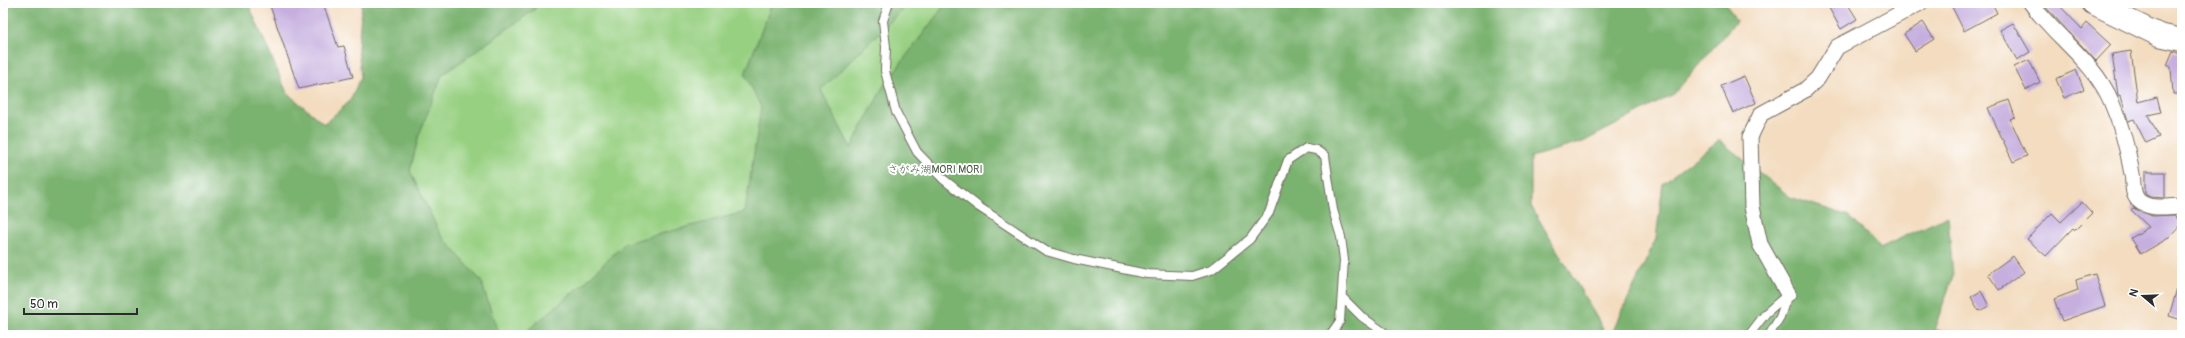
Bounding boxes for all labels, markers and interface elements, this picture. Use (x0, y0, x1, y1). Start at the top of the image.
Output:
park label: さがみ湖MORI MORI (887, 163, 983, 176)
north arrow (2123, 276, 2163, 316)
text: N (2127, 287, 2142, 299)
scale bar (24, 290, 137, 316)
text: 50 m (30, 297, 58, 312)

